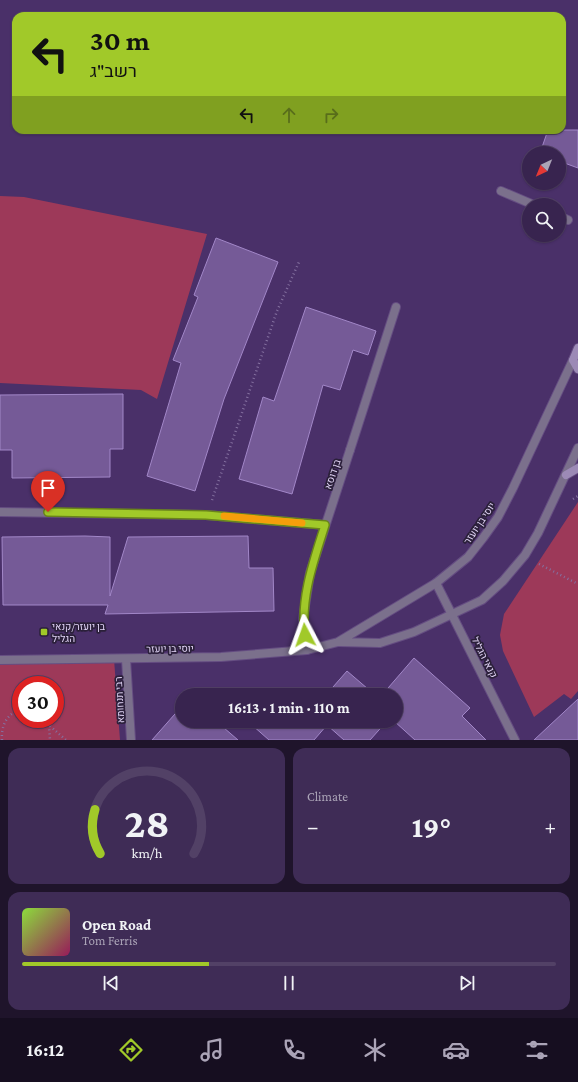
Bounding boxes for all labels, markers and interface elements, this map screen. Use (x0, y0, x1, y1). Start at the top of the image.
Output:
text: 30 m (90, 25, 150, 56)
icon: left (24, 28, 76, 80)
text: רשב"ג (90, 61, 137, 81)
icon: left (236, 104, 258, 126)
icon: ahead (278, 104, 300, 126)
icon: right (320, 104, 342, 126)
north arrow (522, 146, 566, 190)
map controls (522, 146, 566, 242)
button: search (522, 198, 566, 242)
street label: בן דוסא (322, 457, 343, 491)
pin (31, 471, 65, 512)
icon: arrive (37, 477, 59, 499)
street label: יוסי בן יועזר (462, 501, 497, 546)
position arrow (284, 614, 326, 656)
place label: בן יועזר/קנאי הגליל (52, 621, 106, 644)
marker: בן יועזר/קנאי הגליל (39, 627, 49, 637)
street label: קנאי הגליל (470, 635, 499, 679)
street label: יוסי בן יועזר (146, 643, 194, 654)
speed limit sign: 30 (12, 676, 64, 728)
street label: רבי תנחומא (113, 676, 126, 724)
text: 16:13 · 1 min · 110 m (228, 700, 350, 716)
text: Climate (307, 789, 348, 804)
text: 28 (124, 800, 169, 846)
text: 19° (412, 810, 451, 843)
text: − (307, 814, 319, 839)
text: + (544, 814, 556, 839)
text: km/h (131, 845, 162, 861)
text: Open Road (82, 917, 151, 933)
text: Tom Ferris (82, 933, 137, 948)
icon: previous (100, 972, 122, 994)
icon: pause (278, 972, 300, 994)
icon: next (456, 972, 478, 994)
icon: directions (117, 1036, 145, 1064)
icon: music (198, 1036, 226, 1064)
icon: phone (280, 1036, 308, 1064)
icon: climate (361, 1036, 389, 1064)
icon: car (442, 1036, 470, 1064)
icon: filters (523, 1036, 551, 1064)
text: 16:12 (27, 1040, 64, 1060)

